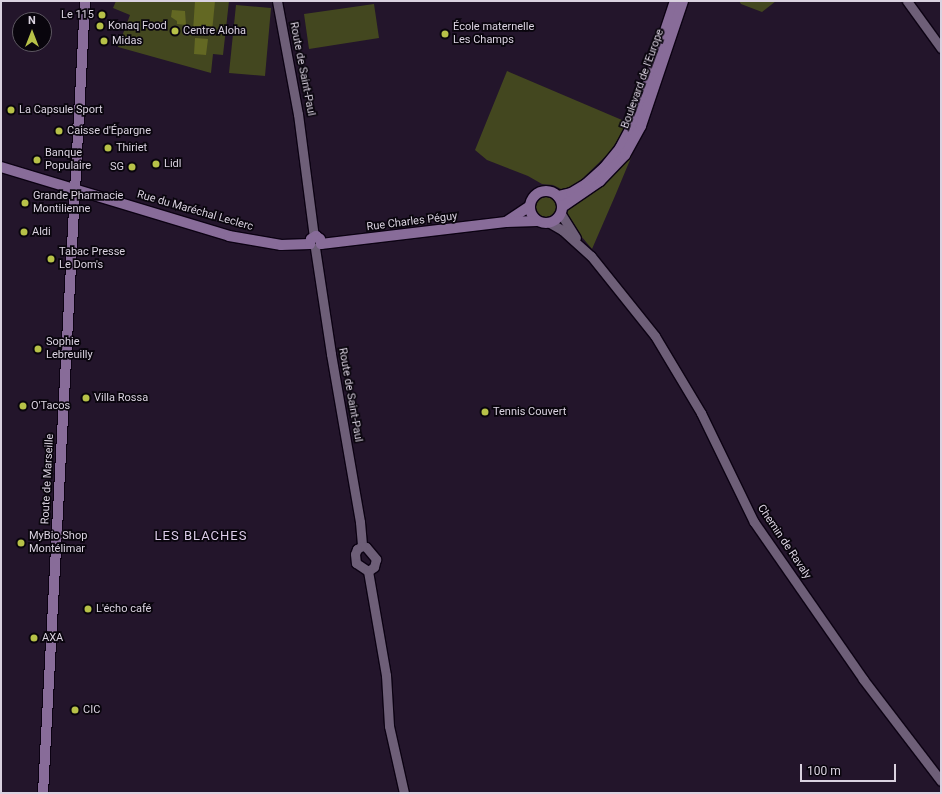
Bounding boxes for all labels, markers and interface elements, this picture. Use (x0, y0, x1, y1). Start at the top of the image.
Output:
place label: Le 115 (61, 8, 94, 22)
marker: Le 115 (97, 10, 107, 20)
north arrow (12, 12, 52, 52)
text: N (28, 14, 36, 27)
place label: Konaq Food (108, 19, 167, 33)
marker: Konaq Food (95, 21, 105, 31)
street label: Route de Saint-Paul (286, 21, 318, 117)
place label: École maternelle Les Champs (453, 21, 534, 47)
place label: Centre Aloha (183, 24, 246, 38)
marker: Centre Aloha (170, 26, 180, 36)
street label: Boulevard de l'Europe (619, 27, 667, 131)
marker: École maternelle Les Champs (440, 29, 450, 39)
place label: Midas (112, 34, 142, 48)
marker: Midas (99, 36, 109, 46)
place label: La Capsule Sport (19, 103, 103, 117)
marker: La Capsule Sport (6, 105, 16, 115)
place label: Caisse d'Épargne (67, 124, 151, 138)
marker: Caisse d'Épargne (54, 126, 64, 136)
place label: Thiriet (116, 141, 147, 155)
marker: Thiriet (103, 143, 113, 153)
place label: Banque Populaire (45, 147, 91, 173)
marker: Banque Populaire (32, 155, 42, 165)
place label: Lidl (164, 157, 181, 171)
marker: Lidl (151, 159, 161, 169)
place label: SG (110, 160, 124, 174)
marker: SG (127, 162, 137, 172)
street label: Rue du Maréchal Leclerc (135, 188, 255, 234)
place label: Grande Pharmacie Montilienne (33, 190, 123, 216)
marker: Grande Pharmacie Montilienne (20, 198, 30, 208)
street label: Rue Charles Péguy (366, 210, 458, 234)
place label: Aldi (32, 225, 51, 239)
marker: Aldi (19, 227, 29, 237)
place label: Tabac Presse Le Dom's (59, 246, 125, 272)
marker: Tabac Presse Le Dom's (46, 254, 56, 264)
place label: Sophie Lebreuilly (46, 336, 93, 362)
marker: Sophie Lebreuilly (33, 344, 43, 354)
street label: Route de Saint-Paul (335, 347, 365, 443)
place label: Villa Rossa (94, 391, 148, 405)
marker: Villa Rossa (81, 393, 91, 403)
place label: O'Tacos (31, 399, 70, 413)
marker: O'Tacos (18, 401, 28, 411)
place label: Tennis Couvert (493, 405, 566, 419)
marker: Tennis Couvert (480, 407, 490, 417)
street label: Route de Marseille (39, 433, 57, 525)
street label: Chemin de Ravaly (754, 502, 814, 582)
district label: LES BLACHES (155, 528, 247, 544)
place label: MyBio Shop Montélimar (29, 530, 87, 556)
marker: MyBio Shop Montélimar (16, 538, 26, 548)
place label: L'écho café (96, 602, 151, 616)
marker: L'écho café (83, 604, 93, 614)
place label: AXA (42, 631, 63, 645)
marker: AXA (29, 633, 39, 643)
place label: CIC (83, 703, 100, 717)
marker: CIC (70, 705, 80, 715)
scale bar (802, 756, 898, 782)
text: 100 m (807, 764, 841, 778)

